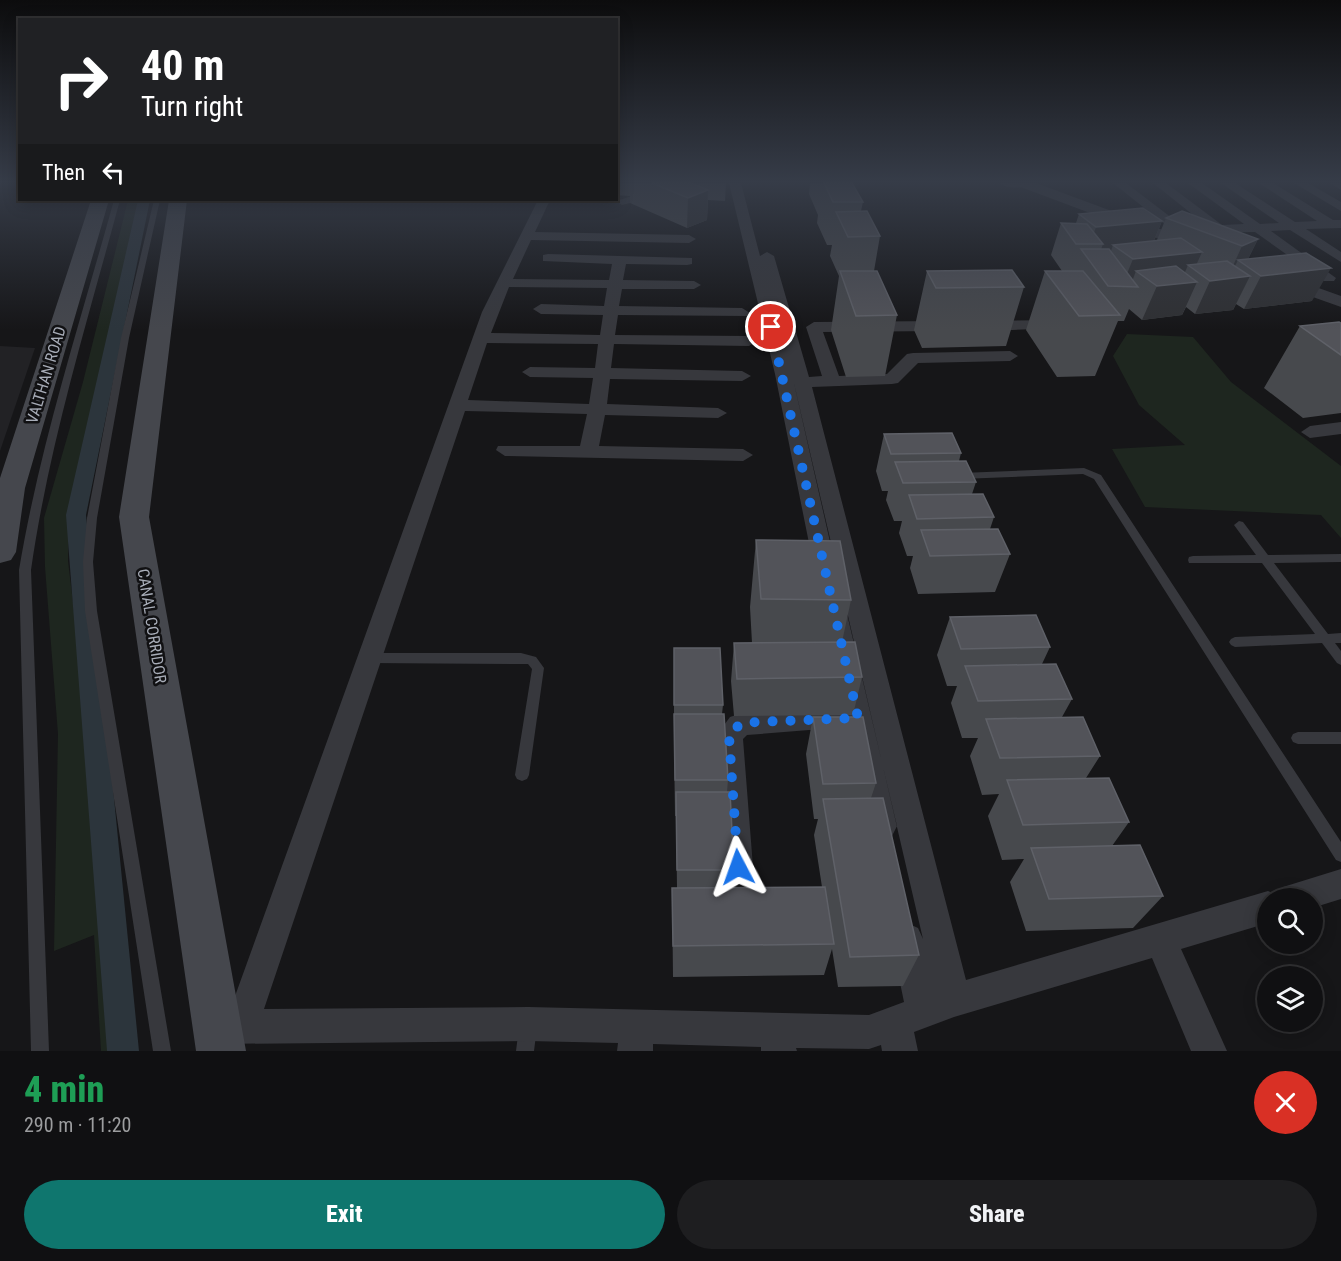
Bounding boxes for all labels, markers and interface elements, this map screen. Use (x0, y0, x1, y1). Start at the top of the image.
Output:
text: 40 m (141, 41, 224, 90)
icon: right (42, 42, 120, 120)
text: Turn right (141, 91, 243, 123)
icon: left (97, 156, 130, 189)
text: Then (42, 160, 85, 185)
pin (745, 301, 796, 352)
icon: arrive (754, 310, 787, 343)
street label: VALTHAN ROAD (22, 324, 70, 426)
street label: CANAL CORRIDOR (134, 567, 171, 685)
position arrow (706, 835, 770, 899)
map controls (1257, 888, 1323, 1032)
button: search (1257, 888, 1323, 954)
button: layers (1257, 966, 1323, 1032)
text: 4 min (24, 1069, 104, 1111)
button: close (1254, 1071, 1317, 1134)
text: 290 m · 11:20 (24, 1113, 131, 1137)
button: Exit (24, 1180, 665, 1249)
button: Share (677, 1180, 1317, 1249)

